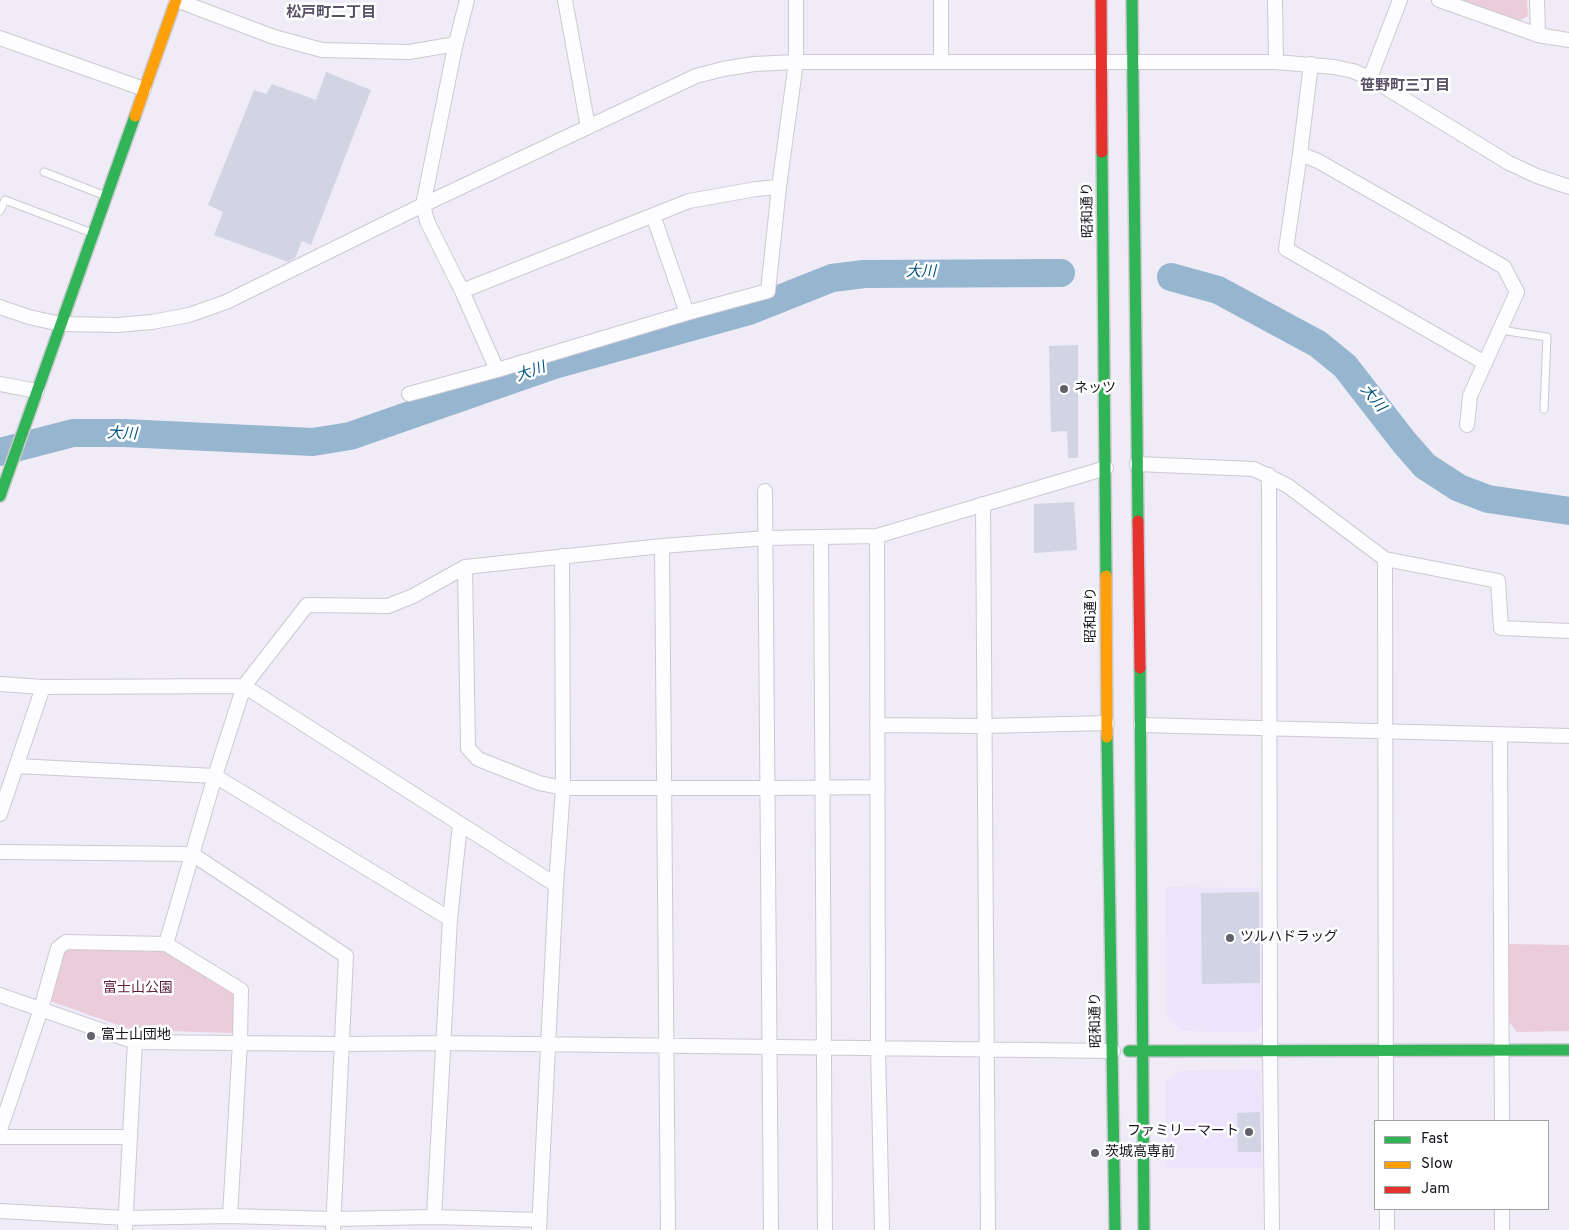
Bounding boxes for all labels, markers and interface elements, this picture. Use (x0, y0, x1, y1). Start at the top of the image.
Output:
district label: 松戸町二丁目 (286, 5, 376, 23)
district label: 笹野町三丁目 (1360, 78, 1450, 96)
street label: 昭和通り (1080, 182, 1098, 238)
water label: 大川 (906, 264, 936, 282)
water label: 大川 (514, 360, 548, 386)
place label: ネッツ (1074, 381, 1116, 397)
water label: 大川 (1356, 382, 1388, 416)
marker: ネッツ (1058, 383, 1070, 395)
water label: 大川 (107, 425, 137, 445)
street label: 昭和通り (1084, 587, 1100, 643)
place label: ツルハドラッグ (1240, 930, 1338, 946)
marker: ツルハドラッグ (1224, 932, 1236, 944)
park label: 富士山公園 (103, 981, 173, 997)
street label: 昭和通り (1088, 992, 1106, 1048)
place label: 富士山団地 (101, 1028, 171, 1044)
marker: 富士山団地 (85, 1030, 97, 1042)
legend (1374, 1120, 1549, 1210)
place label: ファミリーマート (1127, 1124, 1239, 1140)
marker: ファミリーマート (1243, 1126, 1255, 1138)
text: Fast (1421, 1130, 1449, 1149)
place label: 茨城高専前 (1105, 1145, 1175, 1161)
marker: 茨城高専前 (1089, 1147, 1101, 1159)
text: Slow (1421, 1155, 1453, 1174)
text: Jam (1421, 1180, 1450, 1199)

